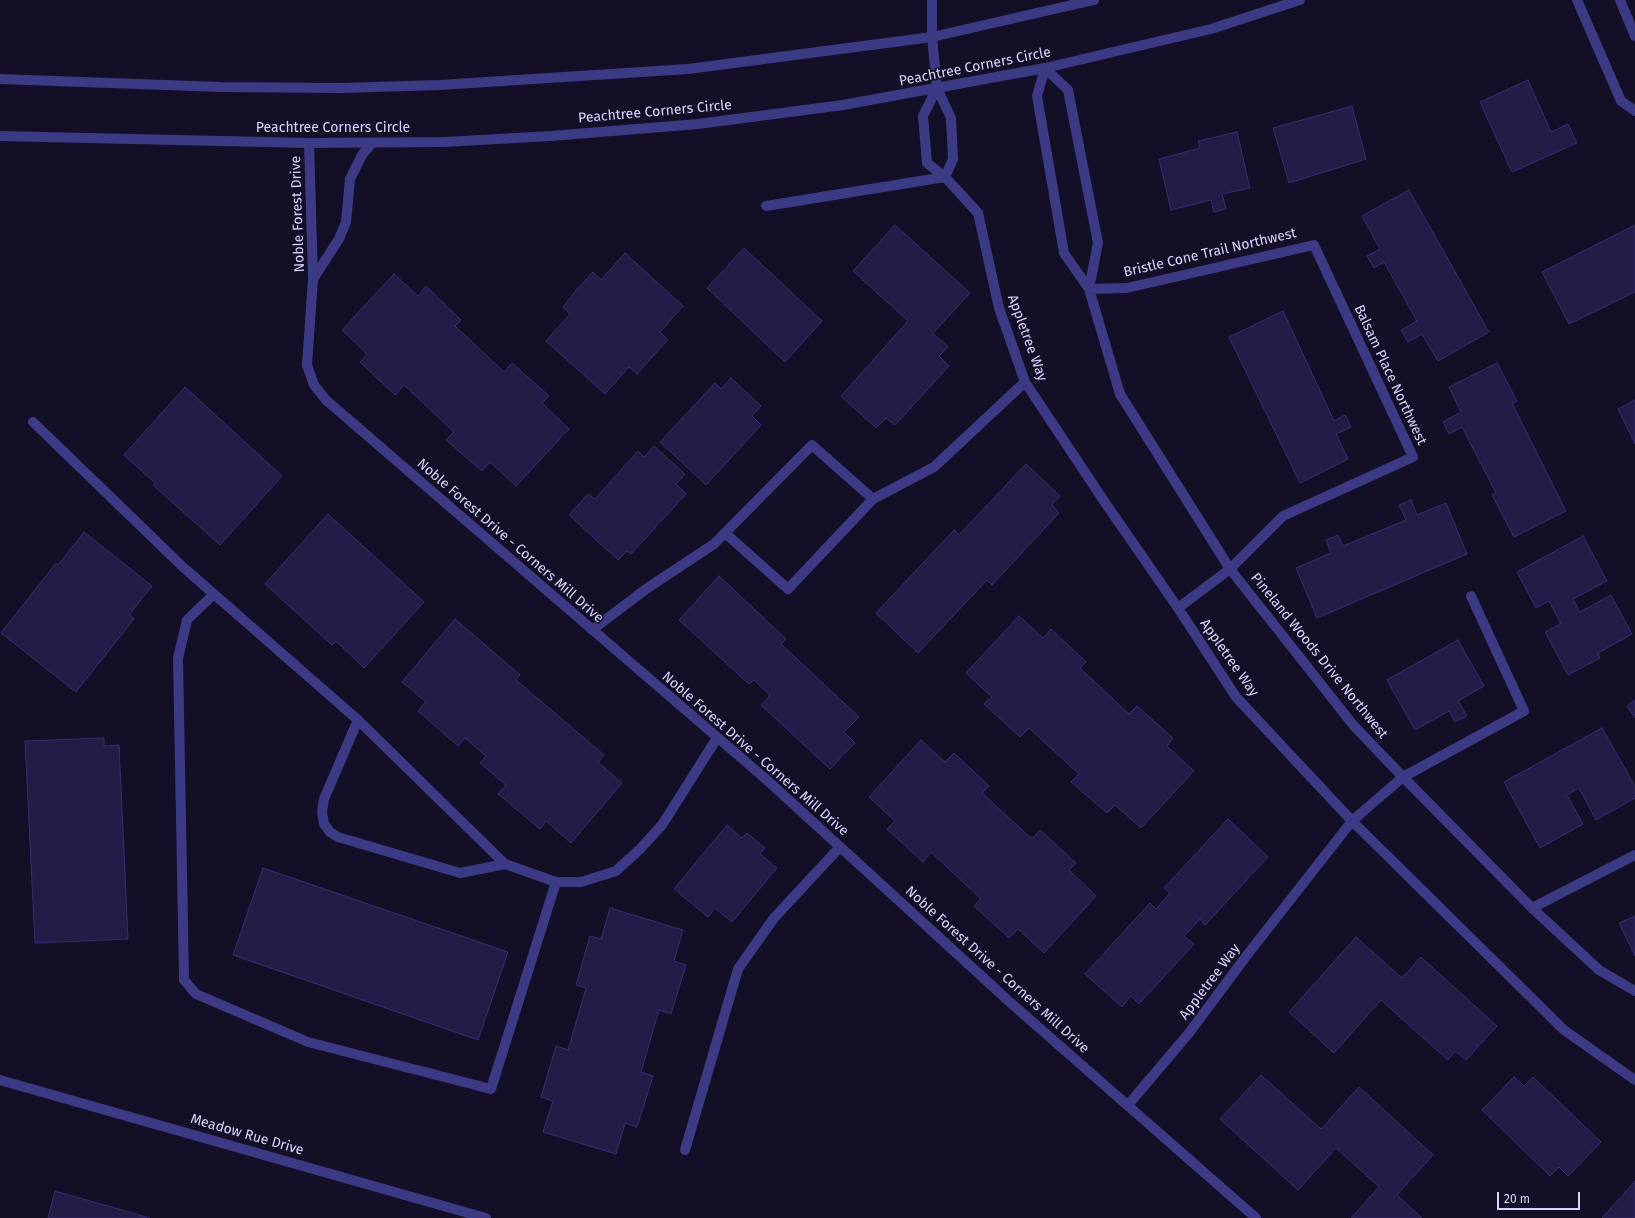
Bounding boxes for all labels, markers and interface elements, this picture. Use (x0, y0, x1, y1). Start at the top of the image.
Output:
street label: Peachtree Corners Circle (898, 44, 1052, 90)
street label: Peachtree Corners Circle (577, 97, 733, 127)
street label: Peachtree Corners Circle (256, 120, 410, 136)
street label: Noble Forest Drive (288, 155, 308, 273)
street label: Bristle Cone Trail Northwest (1122, 225, 1298, 281)
street label: Appletree Way (1004, 292, 1050, 384)
street label: Balsam Place Northwest (1350, 302, 1430, 448)
street label: Noble Forest Drive - Corners Mill Drive (413, 455, 607, 627)
street label: Pineland Woods Drive Northwest (1247, 570, 1391, 742)
street label: Appletree Way (1196, 616, 1262, 700)
street label: Noble Forest Drive - Corners Mill Drive (658, 668, 852, 840)
street label: Noble Forest Drive - Corners Mill Drive (902, 883, 1092, 1057)
street label: Appletree Way (1176, 941, 1244, 1023)
street label: Meadow Rue Drive (188, 1111, 306, 1159)
scale bar (1499, 1184, 1582, 1210)
text: 20 m (1504, 1192, 1530, 1206)

